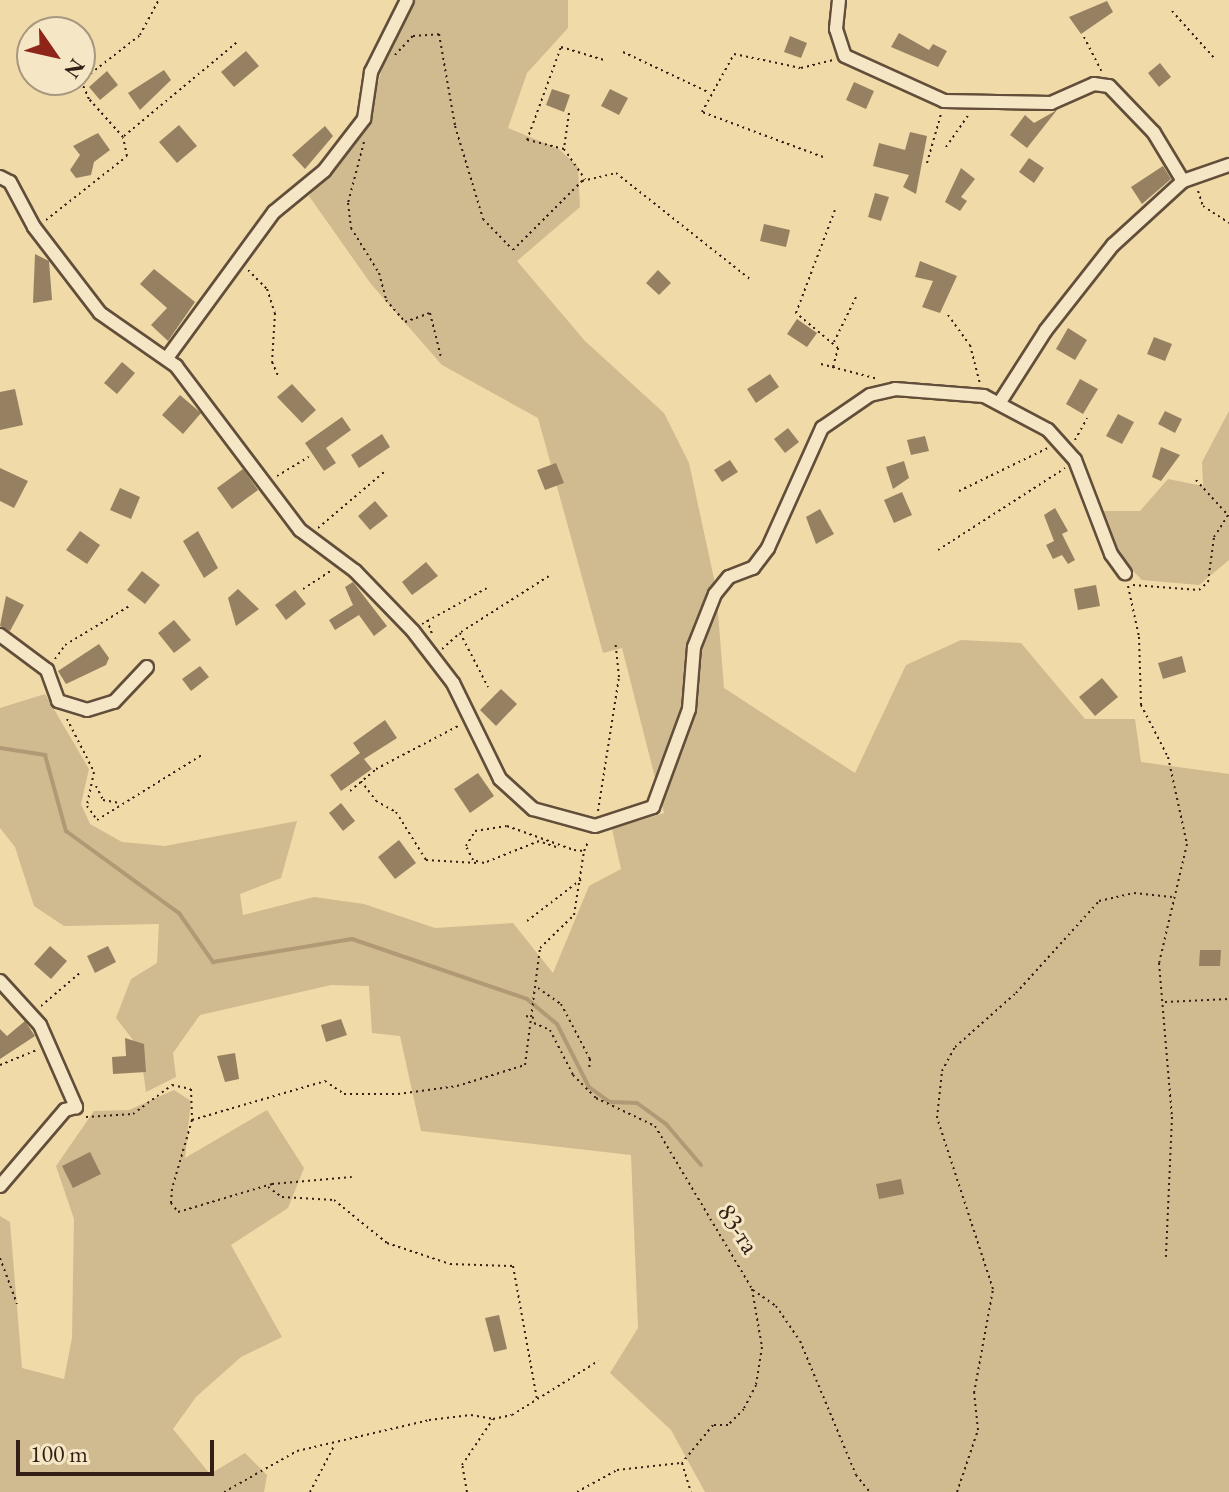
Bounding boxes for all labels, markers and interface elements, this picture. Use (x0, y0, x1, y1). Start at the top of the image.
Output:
north arrow (16, 16, 96, 96)
text: N (58, 53, 92, 84)
street label: 83-та (710, 1198, 766, 1260)
scale bar (20, 1424, 218, 1474)
text: 100 m (30, 1438, 88, 1469)

